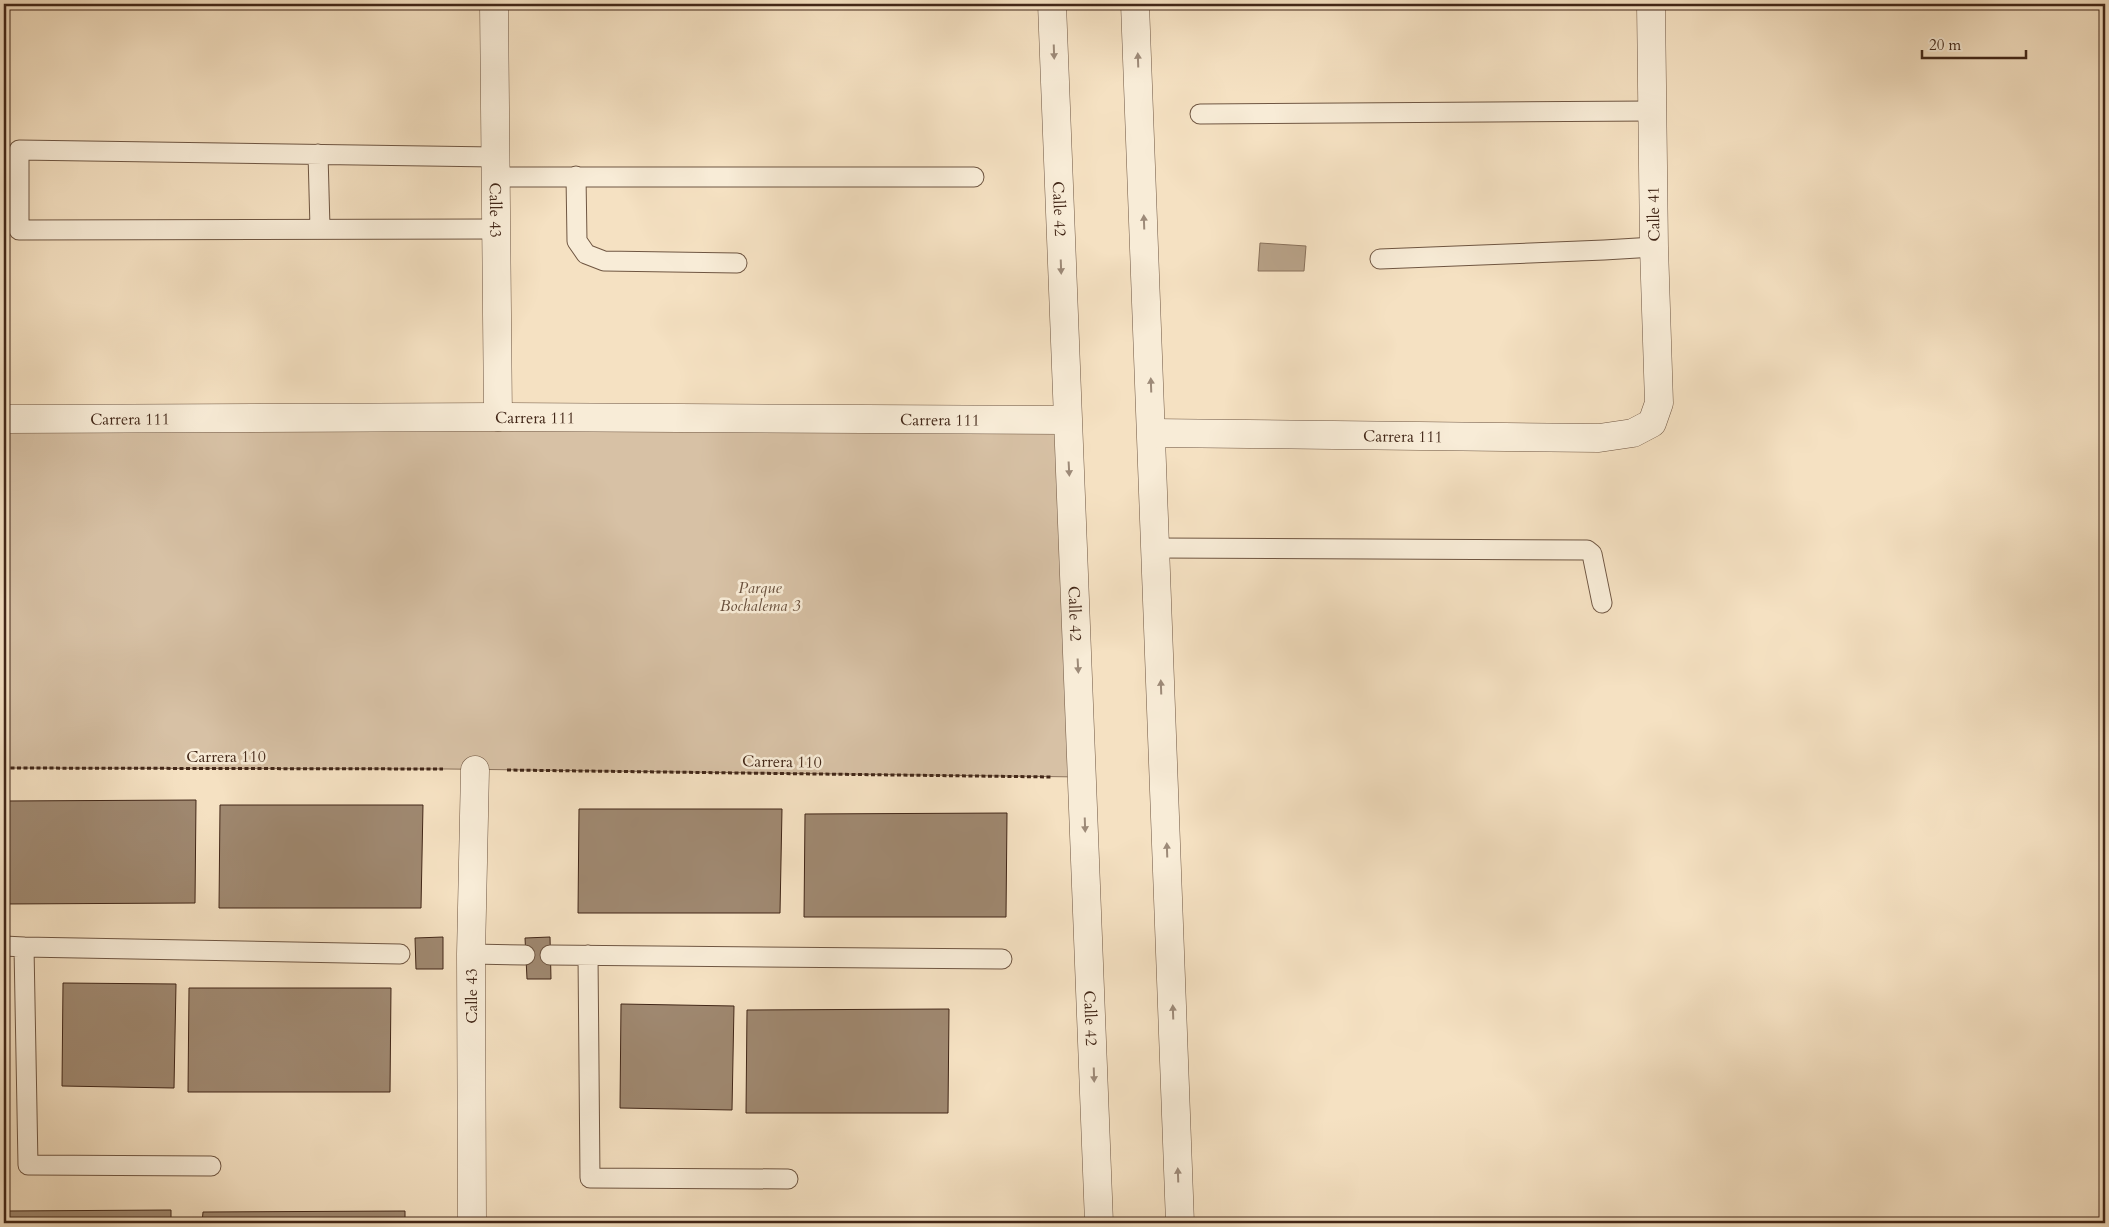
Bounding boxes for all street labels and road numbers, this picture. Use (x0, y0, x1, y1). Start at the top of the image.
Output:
street label: Calle 42 (1047, 181, 1071, 237)
street label: Calle 43 (484, 182, 506, 238)
street label: Calle 41 (1643, 186, 1665, 242)
street label: Carrera 111 (495, 407, 575, 429)
street label: Carrera 111 (90, 408, 170, 431)
street label: Carrera 111 (900, 409, 980, 432)
street label: Carrera 111 (1363, 425, 1443, 448)
street label: Calle 42 (1062, 586, 1087, 642)
street label: Carrera 110 (186, 746, 266, 768)
street label: Carrera 110 (742, 750, 822, 774)
street label: Calle 43 (461, 968, 483, 1024)
street label: Calle 42 (1078, 990, 1102, 1046)

